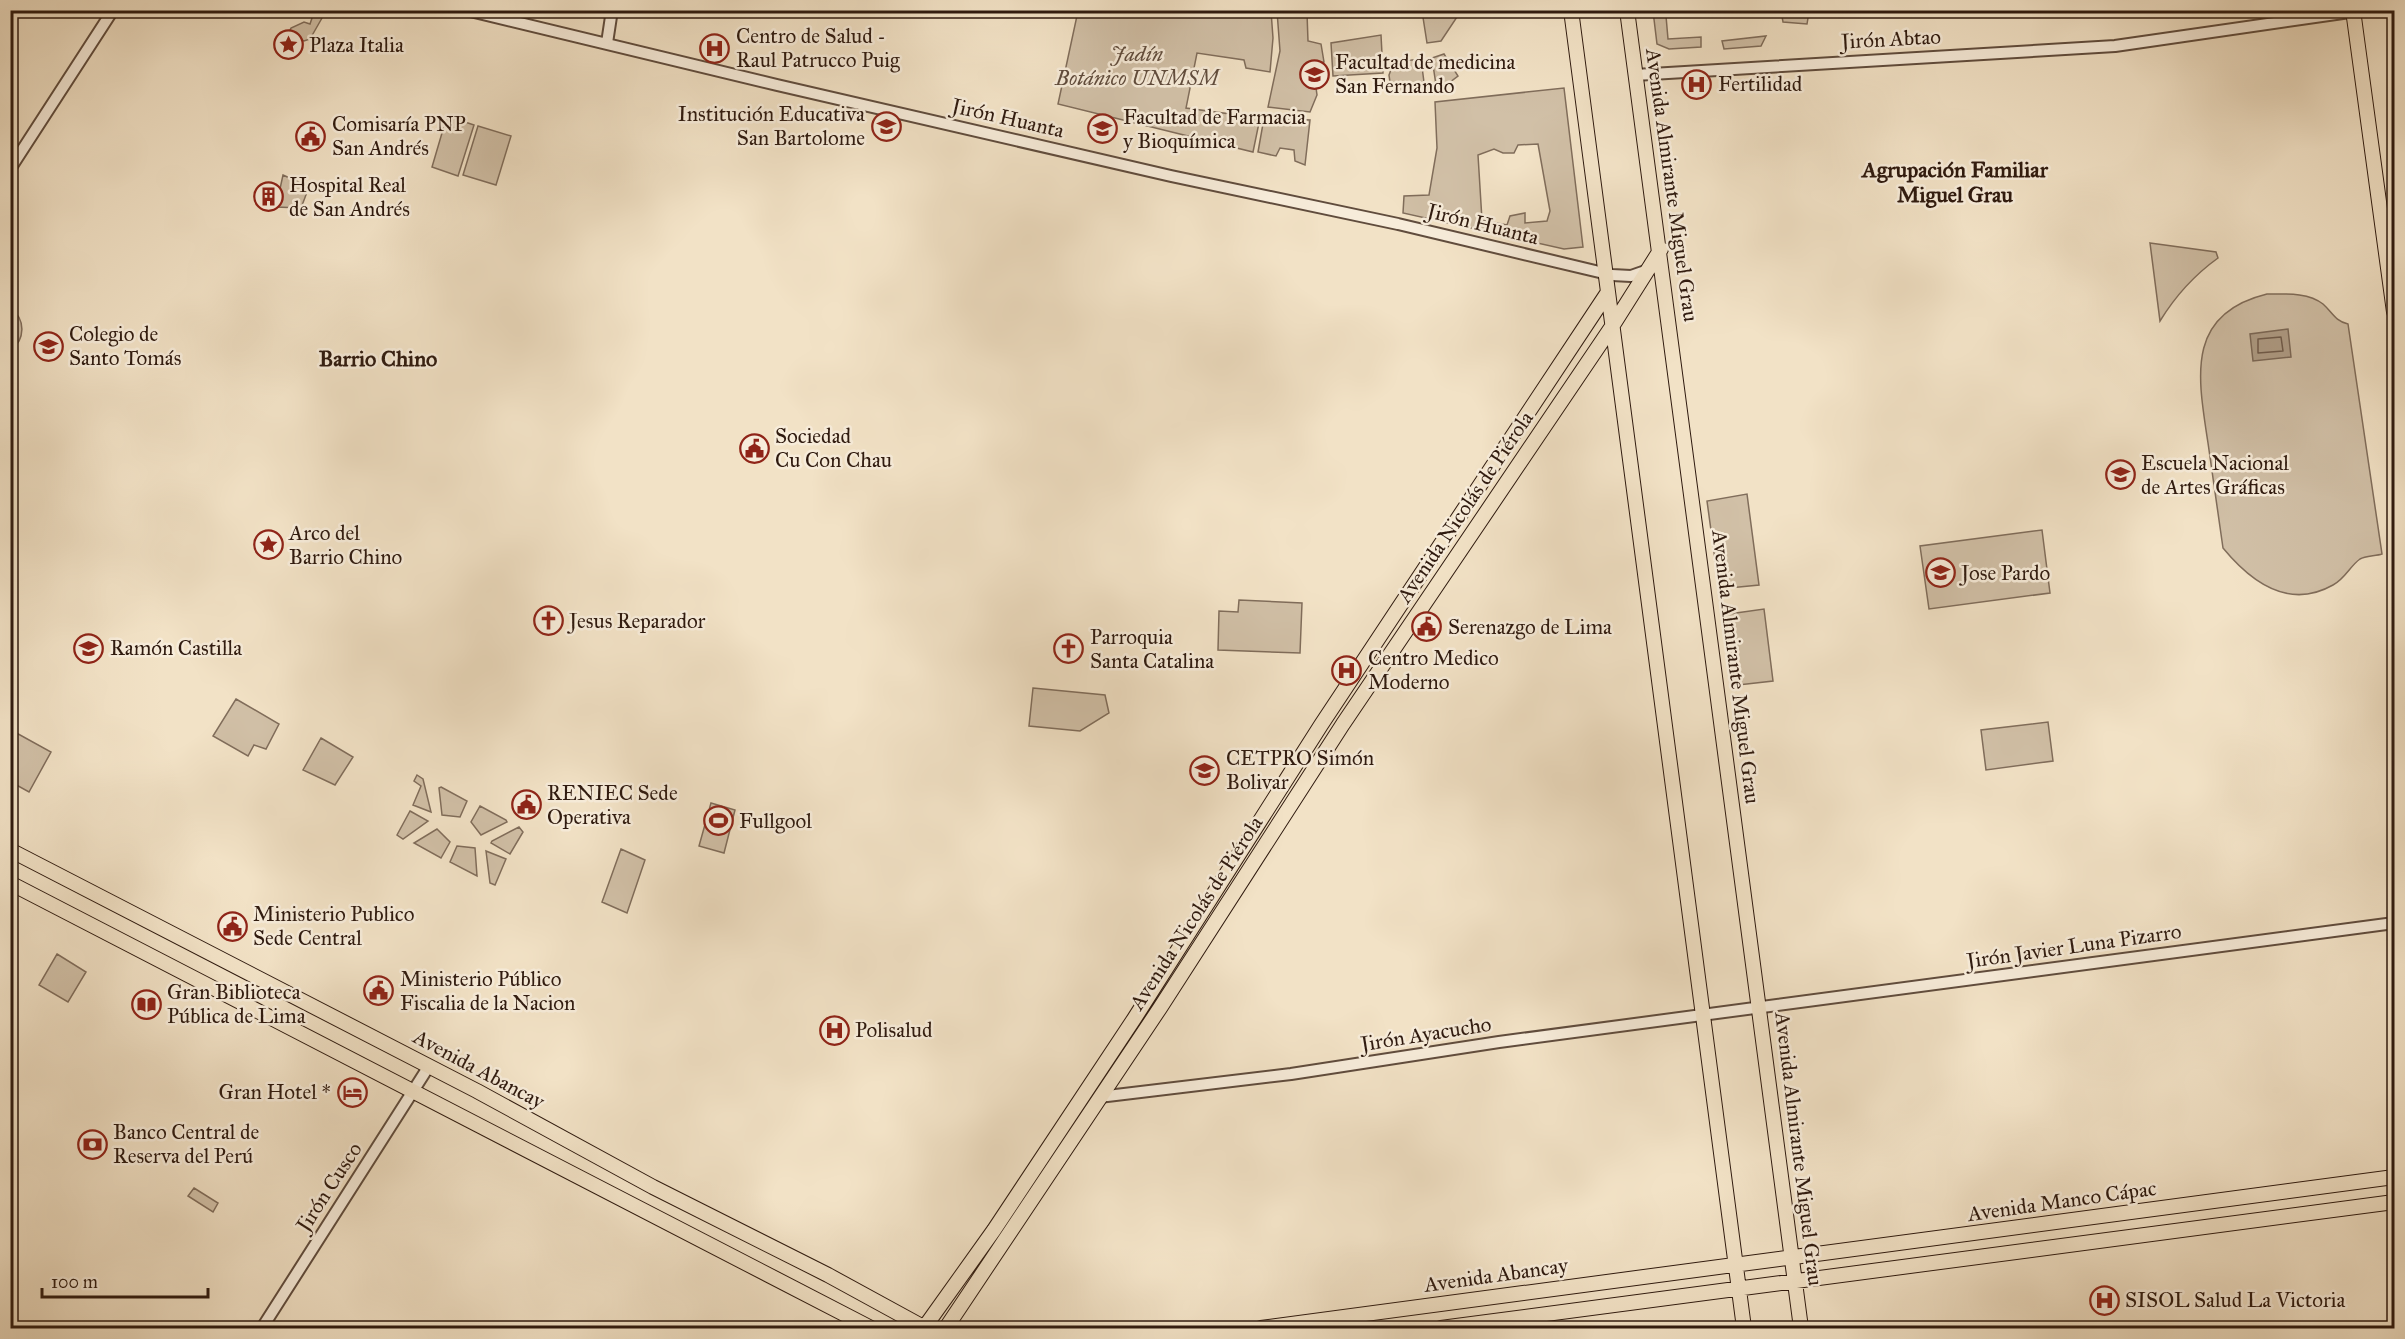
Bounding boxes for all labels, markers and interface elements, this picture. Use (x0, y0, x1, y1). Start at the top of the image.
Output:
place label: Centro de Salud - Raul Patrucco Puig (736, 23, 900, 73)
street label: Jirón Abtao (1838, 23, 1942, 55)
place icon: Plaza Italia (272, 29, 304, 61)
place label: Plaza Italia (309, 32, 404, 58)
hospital icon: Centro de Salud - Raul Patrucco Puig (699, 32, 731, 64)
park label: Jadín Botánico UNMSM (1054, 41, 1221, 91)
street label: Avenida Almirante Miguel Grau (1640, 46, 1704, 323)
place label: Facultad de medicina San Fernando (1335, 49, 1515, 99)
school or university icon: Facultad de medicina San Fernando (1298, 58, 1330, 90)
hospital icon: Fertilidad (1681, 68, 1713, 100)
place label: Fertilidad (1718, 71, 1803, 97)
street label: Jirón Huanta (947, 92, 1067, 144)
place label: Institución Educativa San Bartolome (678, 101, 865, 151)
place label: Facultad de Farmacia y Bioquímica (1123, 104, 1306, 154)
school or university icon: Institución Educativa San Bartolome (870, 110, 902, 142)
place label: Comisaría PNP San Andrés (332, 111, 466, 161)
school or university icon: Facultad de Farmacia y Bioquímica (1086, 113, 1118, 145)
public building icon: Comisaría PNP San Andrés (295, 120, 327, 152)
district label: Agrupación Familiar Miguel Grau (1860, 156, 2049, 208)
place label: Hospital Real de San Andrés (289, 172, 410, 222)
building icon: Hospital Real de San Andrés (252, 181, 284, 213)
street label: Jirón Huanta (1422, 197, 1542, 250)
place label: Colegio de Santo Tomás (69, 321, 181, 371)
school or university icon: Colegio de Santo Tomás (32, 330, 64, 362)
district label: Barrio Chino (319, 345, 437, 372)
street label: Avenida Nicolás de Piérola (1391, 406, 1539, 609)
place label: Sociedad Cu Con Chau (775, 423, 892, 473)
public building icon: Sociedad Cu Con Chau (738, 432, 770, 464)
place label: Escuela Nacional de Artes Gráficas (2141, 450, 2289, 500)
school or university icon: Escuela Nacional de Artes Gráficas (2104, 459, 2136, 491)
place label: Arco del Barrio Chino (288, 520, 403, 570)
street label: Avenida Almirante Miguel Grau (1706, 528, 1766, 805)
place icon: Arco del Barrio Chino (252, 529, 284, 561)
school or university icon: Jose Pardo (1924, 557, 1956, 589)
place label: Jose Pardo (1959, 560, 2051, 586)
church icon: Jesus Reparador (532, 605, 564, 637)
place label: Jesus Reparador (567, 608, 706, 634)
public building icon: Serenazgo de Lima (1411, 611, 1443, 643)
place label: Serenazgo de Lima (1448, 614, 1612, 640)
place label: Parroquia Santa Catalina (1090, 624, 1214, 674)
school or university icon: Ramón Castilla (73, 632, 105, 664)
church icon: Parroquia Santa Catalina (1053, 633, 1085, 665)
place label: Ramón Castilla (110, 635, 242, 661)
place label: Centro Medico Moderno (1368, 645, 1499, 695)
hospital icon: Centro Medico Moderno (1331, 654, 1363, 686)
place label: CETPRO Simón Bolivar (1226, 745, 1374, 795)
school or university icon: CETPRO Simón Bolivar (1189, 754, 1221, 786)
place label: RENIEC Sede Operativa (547, 780, 678, 830)
public building icon: RENIEC Sede Operativa (510, 789, 542, 821)
sports icon: Fullgool (702, 805, 734, 837)
place label: Fullgool (739, 808, 812, 834)
street label: Avenida Nicolás de Piérola (1123, 811, 1268, 1016)
place label: Ministerio Publico Sede Central (253, 901, 415, 951)
public building icon: Ministerio Publico Sede Central (216, 910, 248, 942)
street label: Jirón Javier Luna Pizarro (1963, 918, 2183, 974)
place label: Ministerio Público Fiscalia de la Nacion (400, 966, 575, 1016)
public building icon: Ministerio Público Fiscalia de la Nacion (363, 975, 395, 1007)
place label: Gran Biblioteca Pública de Lima (167, 979, 306, 1029)
library icon: Gran Biblioteca Pública de Lima (130, 988, 162, 1020)
street label: Avenida Almirante Miguel Grau (1769, 1010, 1829, 1287)
street label: Jirón Ayacucho (1357, 1011, 1493, 1057)
hospital icon: Polisalud (818, 1014, 850, 1046)
place label: Polisalud (855, 1017, 933, 1043)
street label: Avenida Abancay (408, 1023, 550, 1115)
hotel icon: Gran Hotel * (336, 1076, 368, 1108)
place label: Gran Hotel * (218, 1079, 331, 1105)
place label: Banco Central de Reserva del Perú (113, 1119, 259, 1169)
bank icon: Banco Central de Reserva del Perú (76, 1128, 108, 1160)
street label: Jirón Cusco (289, 1137, 368, 1238)
street label: Avenida Manco Cápac (1965, 1175, 2158, 1227)
street label: Avenida Abancay (1422, 1252, 1571, 1298)
scale bar (42, 1261, 208, 1299)
text: 100 m (51, 1271, 98, 1293)
hospital icon: SISOL Salud La Victoria (2088, 1284, 2120, 1316)
place label: SISOL Salud La Victoria (2125, 1287, 2346, 1313)

